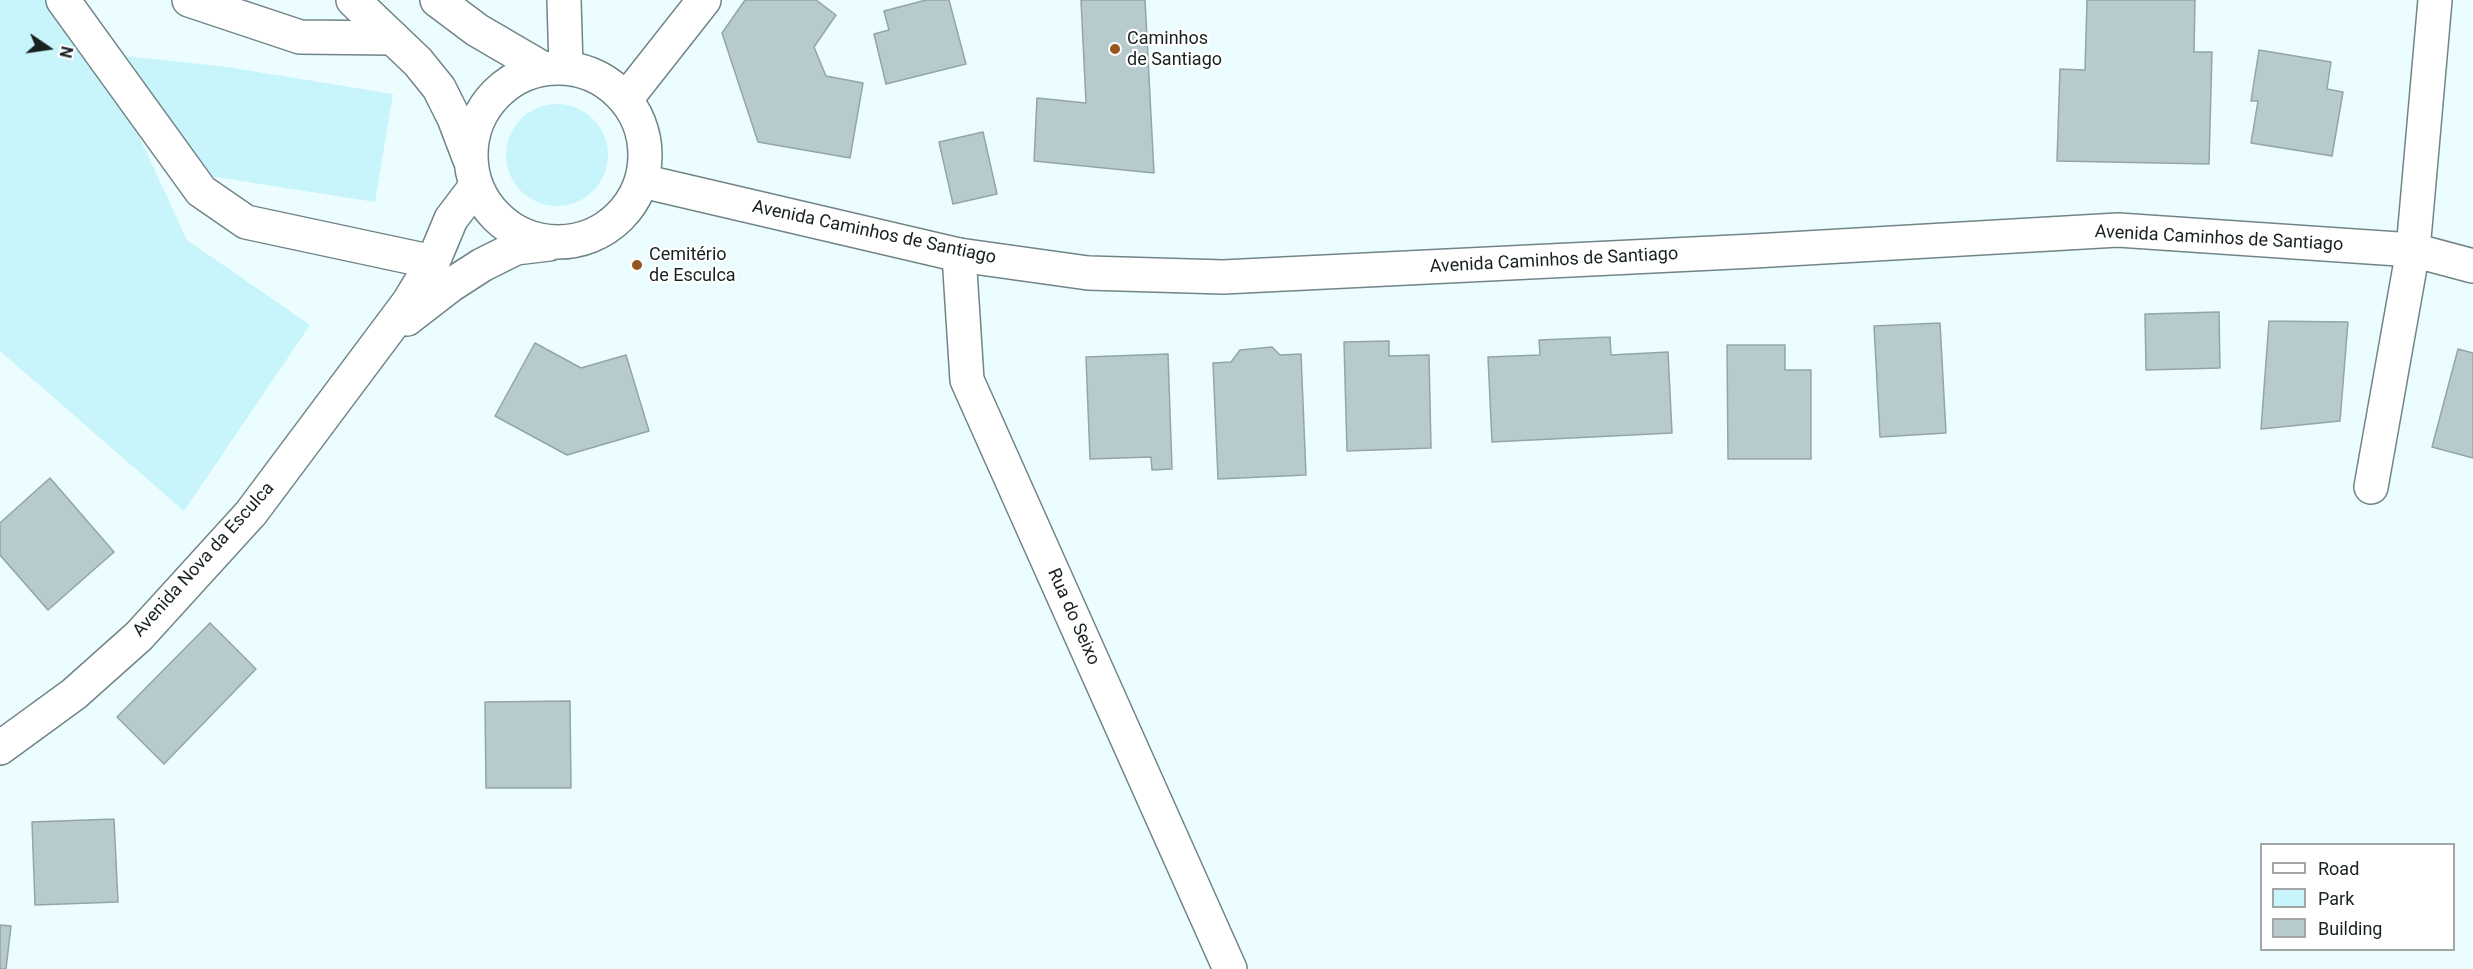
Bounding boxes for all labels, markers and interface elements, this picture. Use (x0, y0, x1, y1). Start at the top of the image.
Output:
north arrow (18, 18, 78, 78)
place label: Caminhos de Santiago (1127, 28, 1222, 70)
marker: Caminhos de Santiago (1108, 42, 1122, 56)
text: N (56, 45, 77, 60)
street label: Avenida Caminhos de Santiago (750, 197, 998, 269)
street label: Avenida Caminhos de Santiago (2094, 222, 2344, 256)
place label: Cemitério de Esculca (649, 244, 736, 286)
street label: Avenida Caminhos de Santiago (1429, 244, 1679, 278)
marker: Cemitério de Esculca (630, 258, 644, 272)
street label: Avenida Nova da Esculca (129, 478, 279, 642)
street label: Rua do Seixo (1042, 565, 1104, 669)
legend (2260, 843, 2455, 951)
text: Road (2318, 858, 2359, 879)
text: Park (2318, 888, 2354, 909)
text: Building (2318, 918, 2382, 939)

